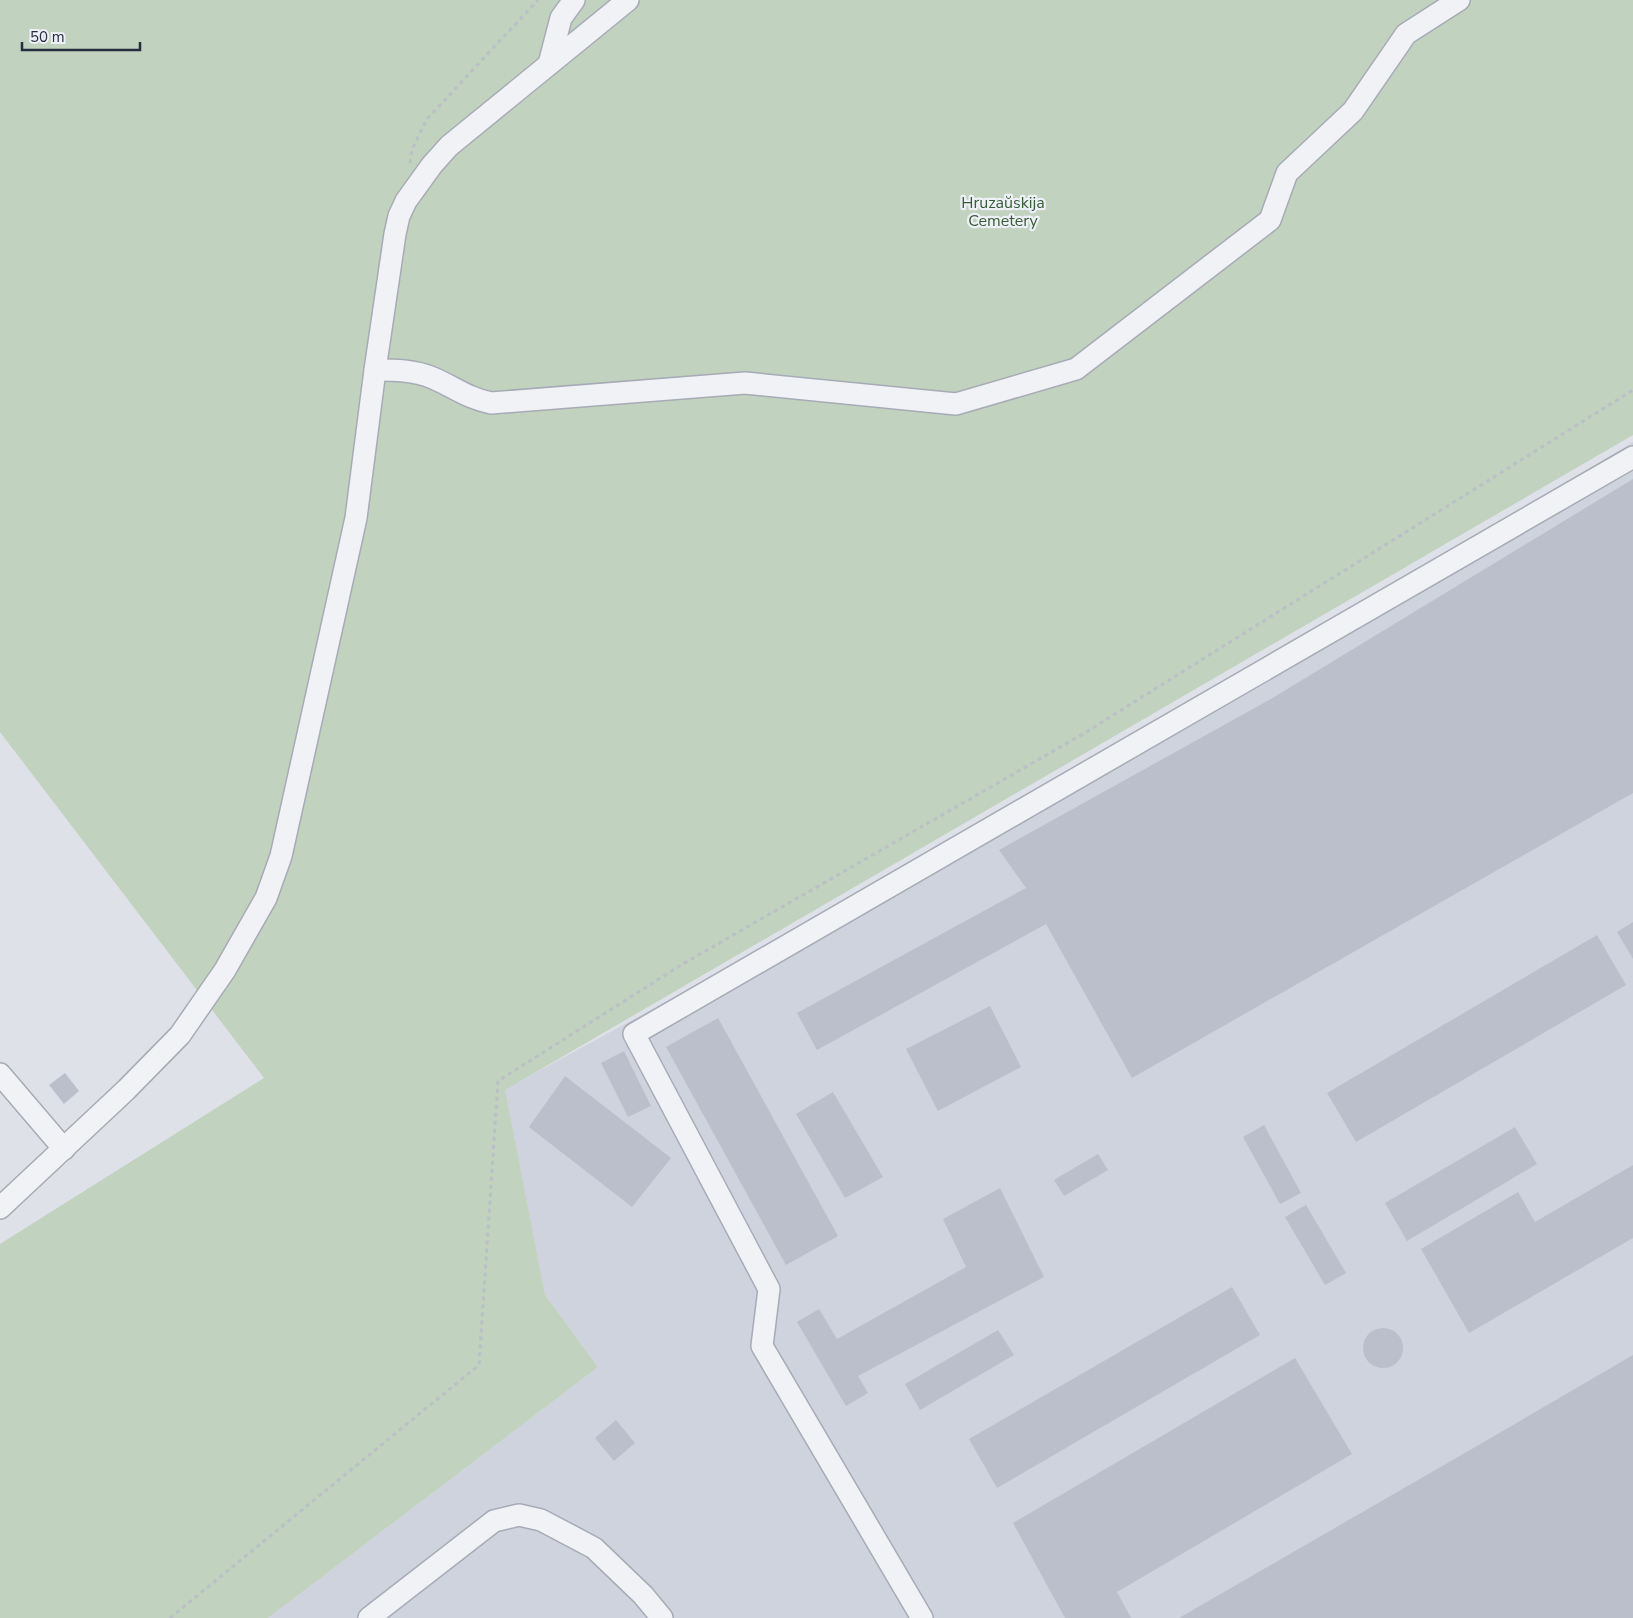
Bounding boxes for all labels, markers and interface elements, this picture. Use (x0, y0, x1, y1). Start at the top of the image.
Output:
scale bar (22, 20, 140, 52)
text: 50 m (30, 27, 65, 47)
park label: Hruzaŭskija Cemetery (961, 192, 1045, 232)

